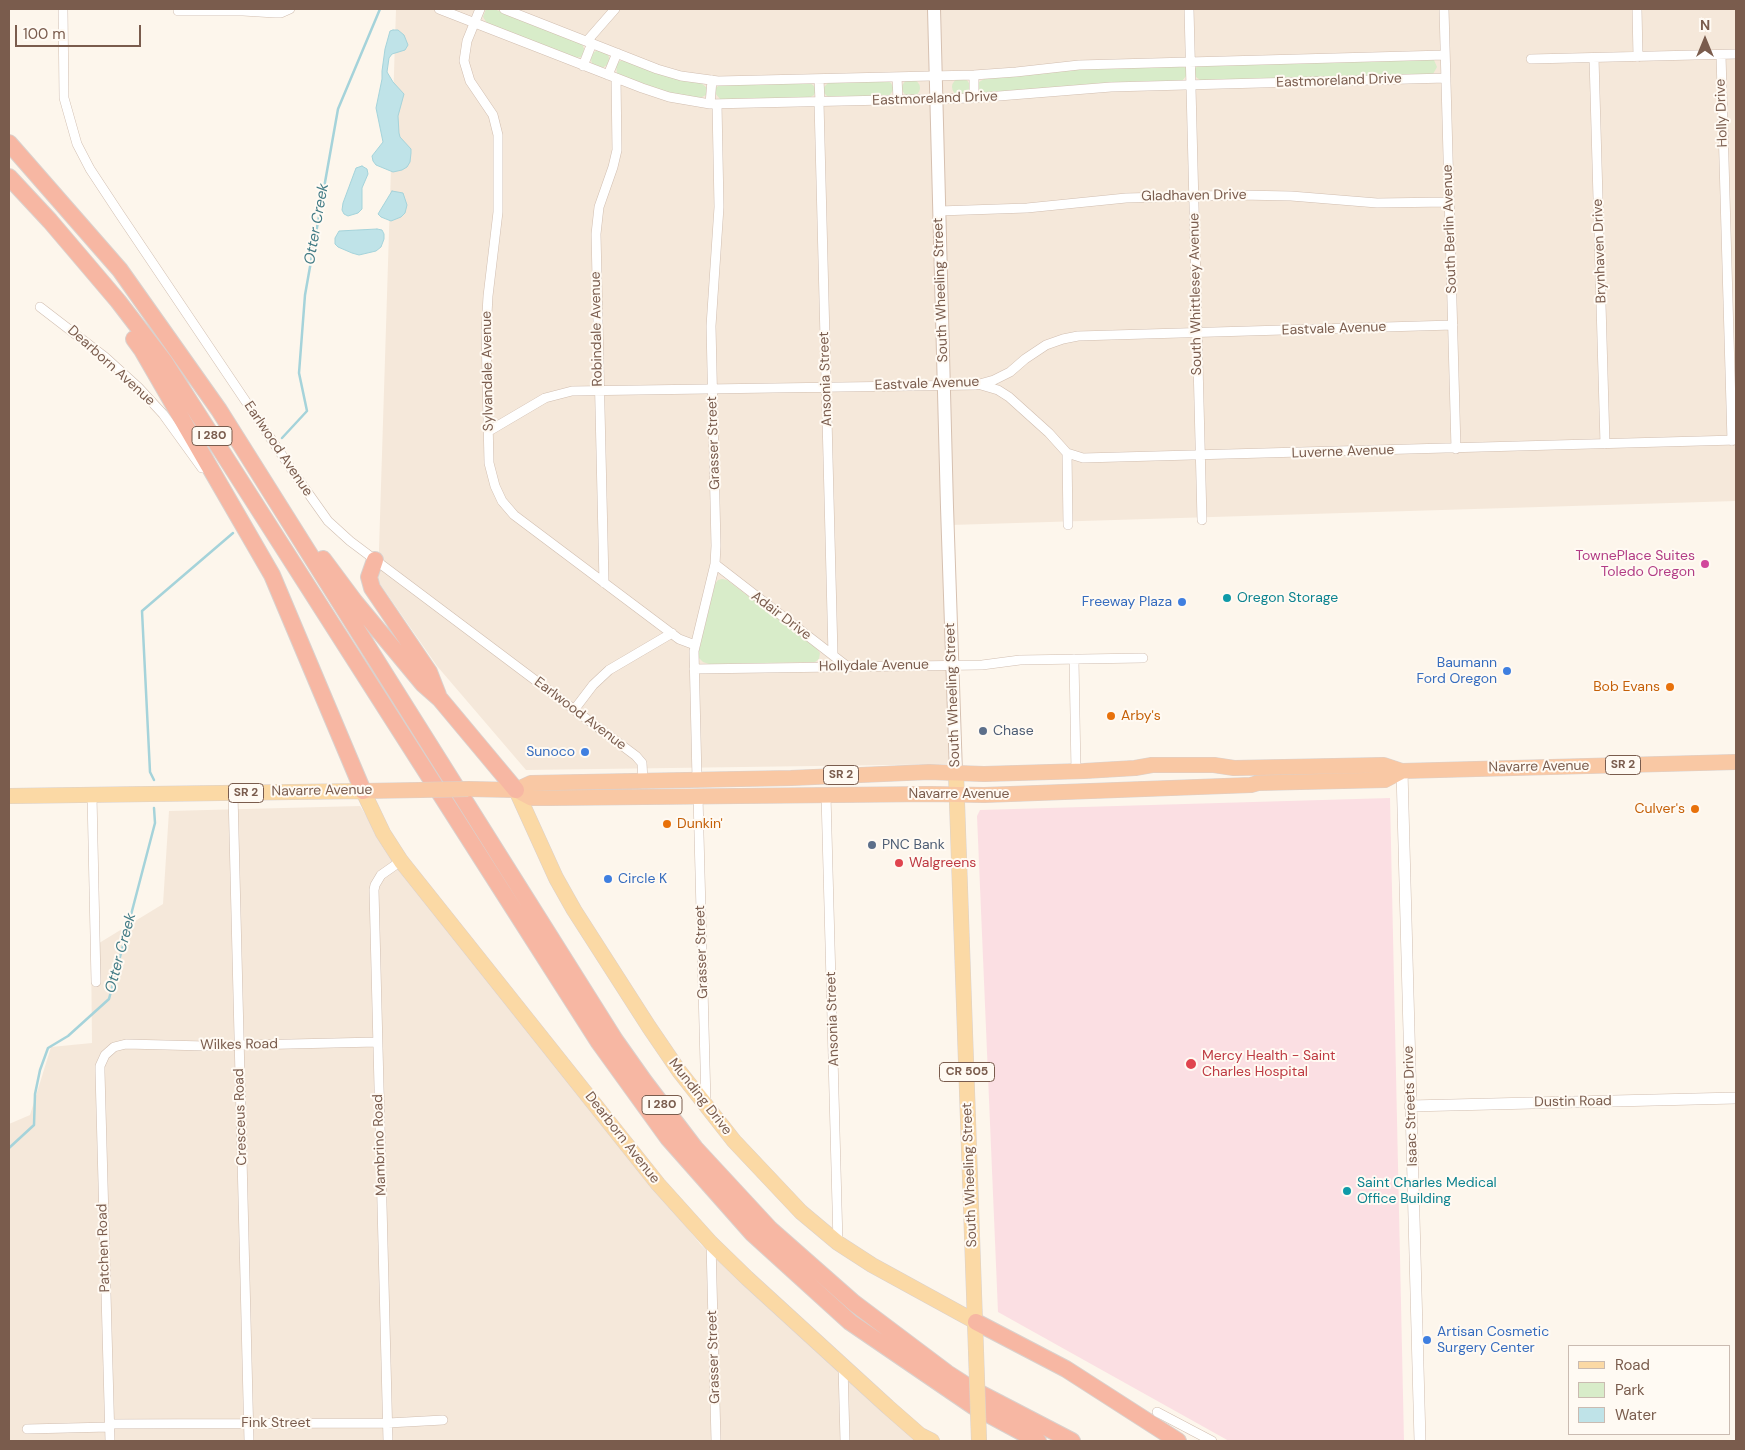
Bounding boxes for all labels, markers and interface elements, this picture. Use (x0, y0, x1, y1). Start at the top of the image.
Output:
scale bar (18, 15, 144, 47)
north arrow (1680, 15, 1730, 65)
text: N (1700, 16, 1710, 34)
text: 100 m (23, 24, 66, 44)
street label: Eastmoreland Drive (1276, 70, 1402, 92)
street label: Holly Drive (1712, 78, 1732, 148)
street label: Eastmoreland Drive (872, 88, 998, 110)
street label: South Berlin Avenue (1439, 164, 1461, 294)
water label: Otter Creek (301, 182, 333, 266)
street label: Gladhaven Drive (1141, 187, 1247, 205)
street label: Brynhaven Drive (1590, 198, 1610, 304)
street label: South Whittlesey Avenue (1186, 213, 1206, 375)
street label: South Wheeling Street (930, 217, 952, 363)
street label: Robindale Avenue (588, 271, 606, 387)
street label: Sylvandale Avenue (479, 311, 497, 431)
street label: Eastvale Avenue (1281, 319, 1387, 339)
street label: Dearborn Avenue (64, 322, 158, 410)
street label: Ansonia Street (816, 331, 836, 427)
street label: Eastvale Avenue (874, 374, 980, 394)
street label: Grasser Street (704, 396, 724, 490)
street label: Earlwood Avenue (240, 398, 316, 500)
road number: I 280 (192, 426, 232, 446)
street label: Luverne Avenue (1291, 442, 1395, 462)
place label: TownePlace Suites Toledo Oregon (1575, 548, 1695, 580)
marker: TownePlace Suites Toledo Oregon (1699, 558, 1711, 570)
street label: Adair Drive (748, 588, 814, 644)
place label: Oregon Storage (1237, 590, 1338, 606)
marker: Oregon Storage (1221, 592, 1233, 604)
place label: Freeway Plaza (1082, 594, 1172, 610)
marker: Freeway Plaza (1176, 596, 1188, 608)
street label: South Wheeling Street (942, 622, 964, 768)
place label: Baumann Ford Oregon (1417, 655, 1497, 688)
street label: Hollydale Avenue (819, 657, 929, 675)
marker: Baumann Ford Oregon (1501, 665, 1513, 677)
street label: Earlwood Avenue (531, 674, 629, 754)
place label: Bob Evans (1593, 679, 1660, 695)
marker: Bob Evans (1664, 681, 1676, 693)
place label: Arby's (1121, 708, 1161, 724)
marker: Arby's (1105, 710, 1117, 722)
place label: Chase (993, 723, 1034, 739)
marker: Chase (977, 725, 989, 737)
place label: Sunoco (526, 744, 575, 760)
marker: Sunoco (579, 746, 591, 758)
road number: SR 2 (1606, 756, 1640, 774)
street label: Navarre Avenue (1488, 758, 1590, 776)
road number: SR 2 (824, 766, 858, 784)
street label: Navarre Avenue (271, 782, 373, 800)
road number: SR 2 (228, 784, 264, 802)
street label: Navarre Avenue (908, 786, 1010, 802)
place label: Culver's (1634, 801, 1685, 817)
marker: Culver's (1689, 803, 1701, 815)
place label: Dunkin' (677, 816, 723, 832)
marker: Dunkin' (661, 818, 673, 830)
place label: PNC Bank (882, 837, 945, 853)
marker: PNC Bank (866, 839, 878, 851)
place label: Walgreens (909, 855, 976, 871)
marker: Walgreens (893, 857, 905, 869)
place label: Circle K (618, 871, 667, 887)
marker: Circle K (602, 873, 614, 885)
street label: Grasser Street (692, 905, 712, 999)
water label: Otter Creek (102, 911, 140, 995)
street label: Ansonia Street (823, 971, 843, 1067)
street label: Wilkes Road (200, 1036, 278, 1054)
street label: Isaac Streets Drive (1400, 1045, 1422, 1167)
place label: Mercy Health - Saint Charles Hospital (1202, 1048, 1336, 1080)
street label: Munding Drive (665, 1055, 735, 1139)
marker: Mercy Health - Saint Charles Hospital (1184, 1057, 1198, 1071)
road number: CR 505 (940, 1062, 994, 1082)
street label: Cresceus Road (231, 1068, 251, 1166)
street label: Dearborn Avenue (581, 1089, 663, 1187)
street label: Dustin Road (1534, 1093, 1612, 1111)
street label: Mambrino Road (370, 1094, 390, 1196)
road number: I 280 (642, 1096, 682, 1114)
street label: South Wheeling Street (959, 1102, 981, 1248)
place label: Saint Charles Medical Office Building (1357, 1175, 1497, 1208)
marker: Saint Charles Medical Office Building (1341, 1185, 1353, 1197)
street label: Patchen Road (94, 1203, 114, 1293)
street label: Grasser Street (704, 1310, 724, 1404)
place label: Artisan Cosmetic Surgery Center (1437, 1324, 1549, 1356)
marker: Artisan Cosmetic Surgery Center (1421, 1334, 1433, 1346)
legend (1568, 1345, 1730, 1435)
text: Road (1615, 1355, 1650, 1375)
text: Park (1615, 1380, 1645, 1400)
text: Water (1615, 1405, 1656, 1425)
street label: Fink Street (241, 1415, 311, 1431)

